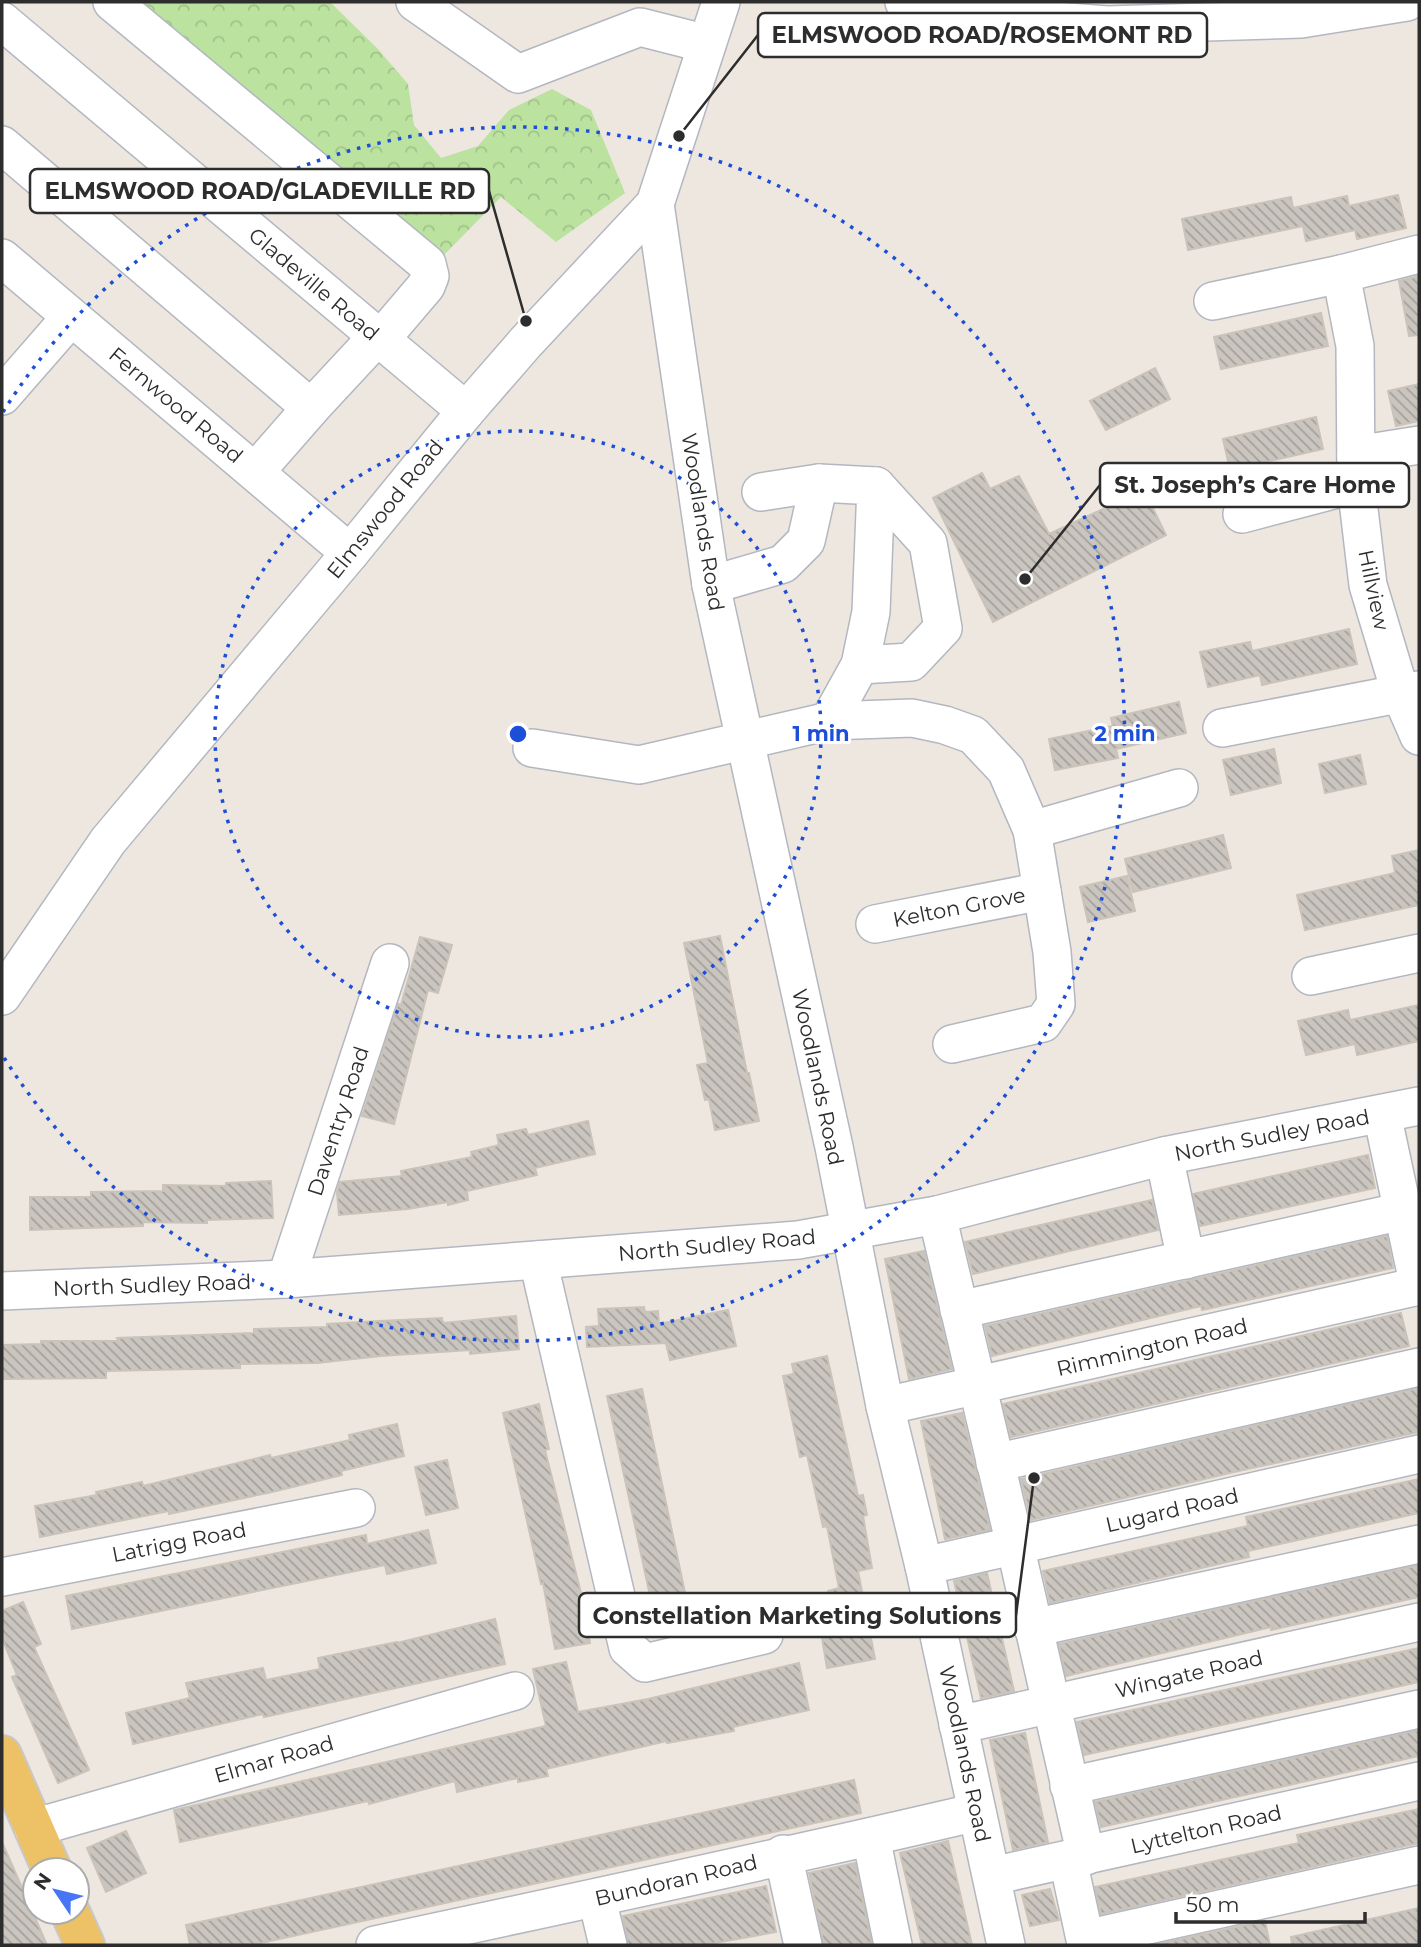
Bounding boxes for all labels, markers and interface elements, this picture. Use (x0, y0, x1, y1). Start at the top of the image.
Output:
callout: ELMSWOOD ROAD/ROSEMONT RD (758, 13, 1207, 57)
text: ELMSWOOD ROAD/ROSEMONT RD (772, 21, 1192, 49)
callout: ELMSWOOD ROAD/GLADEVILLE RD (30, 169, 489, 213)
text: ELMSWOOD ROAD/GLADEVILLE RD (45, 177, 475, 205)
street label: Gladeville Road (244, 222, 384, 346)
street label: Fernwood Road (104, 342, 248, 468)
street label: Woodlands Road (677, 431, 729, 613)
street label: Elmswood Road (321, 435, 449, 583)
callout: St. Joseph’s Care Home (1100, 463, 1409, 507)
text: St. Joseph’s Care Home (1114, 471, 1396, 499)
street label: Hillview (1353, 547, 1395, 633)
text: 1 min (792, 721, 850, 746)
text: 2 min (1094, 721, 1156, 746)
centre of rings (506, 722, 530, 746)
street label: Kelton Grove (891, 882, 1027, 932)
street label: Woodlands Road (787, 986, 849, 1168)
street label: Daventry Road (302, 1043, 374, 1199)
street label: North Sudley Road (1172, 1104, 1372, 1166)
street label: North Sudley Road (617, 1224, 817, 1266)
street label: North Sudley Road (52, 1269, 252, 1301)
street label: Rimmington Road (1054, 1313, 1250, 1381)
street label: Lugard Road (1103, 1483, 1241, 1537)
street label: Latrigg Road (110, 1517, 248, 1567)
callout: Constellation Marketing Solutions (579, 1593, 1016, 1637)
text: Constellation Marketing Solutions (592, 1602, 1002, 1630)
street label: Wingate Road (1113, 1645, 1265, 1703)
street label: Woodlands Road (934, 1663, 996, 1845)
street label: Elmar Road (211, 1730, 337, 1788)
street label: Lyttelton Road (1128, 1799, 1284, 1859)
street label: Bundoran Road (592, 1849, 760, 1911)
north arrow (21, 1856, 91, 1926)
text: N (29, 1869, 56, 1894)
scale bar (1176, 1881, 1365, 1925)
text: 50 m (1186, 1892, 1240, 1917)

